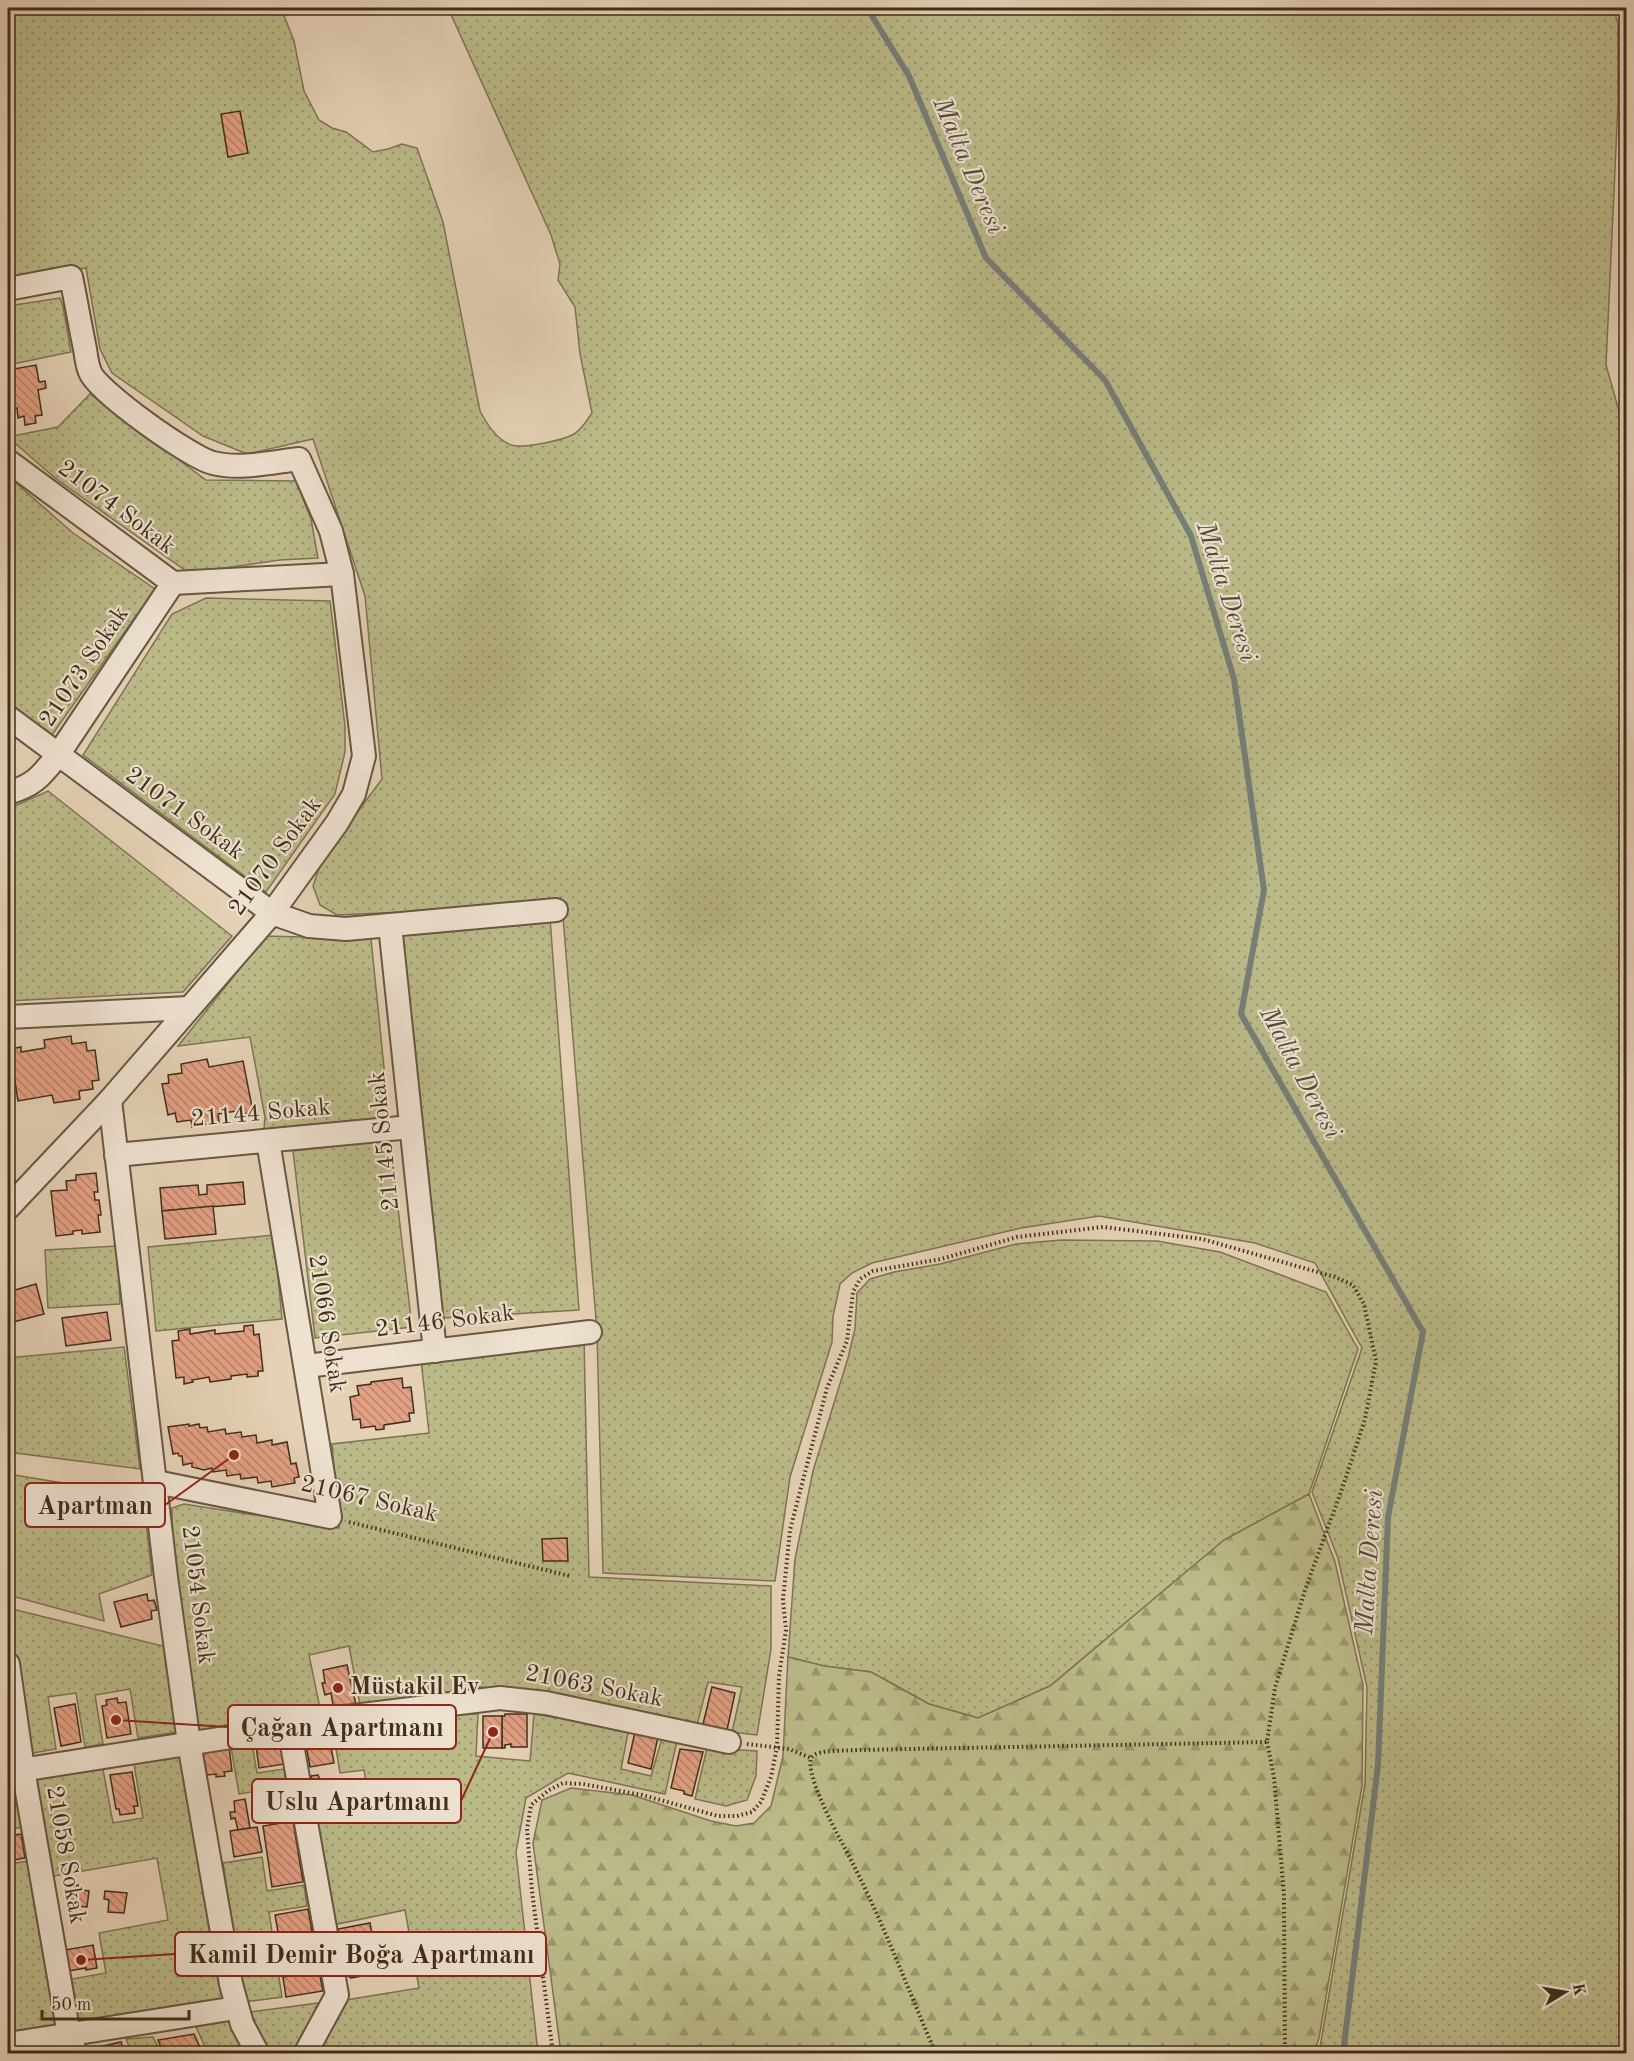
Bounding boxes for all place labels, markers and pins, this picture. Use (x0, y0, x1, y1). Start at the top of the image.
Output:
callout: Apartman (25, 1483, 165, 1527)
place label: Müstakil Ev (350, 1676, 480, 1700)
marker: Müstakil Ev (331, 1681, 345, 1695)
callout: Çağan Apartmanı (228, 1705, 456, 1749)
callout: Uslu Apartmanı (252, 1779, 461, 1823)
callout: Kamil Demir Boğa Apartmanı (175, 1932, 546, 1976)

